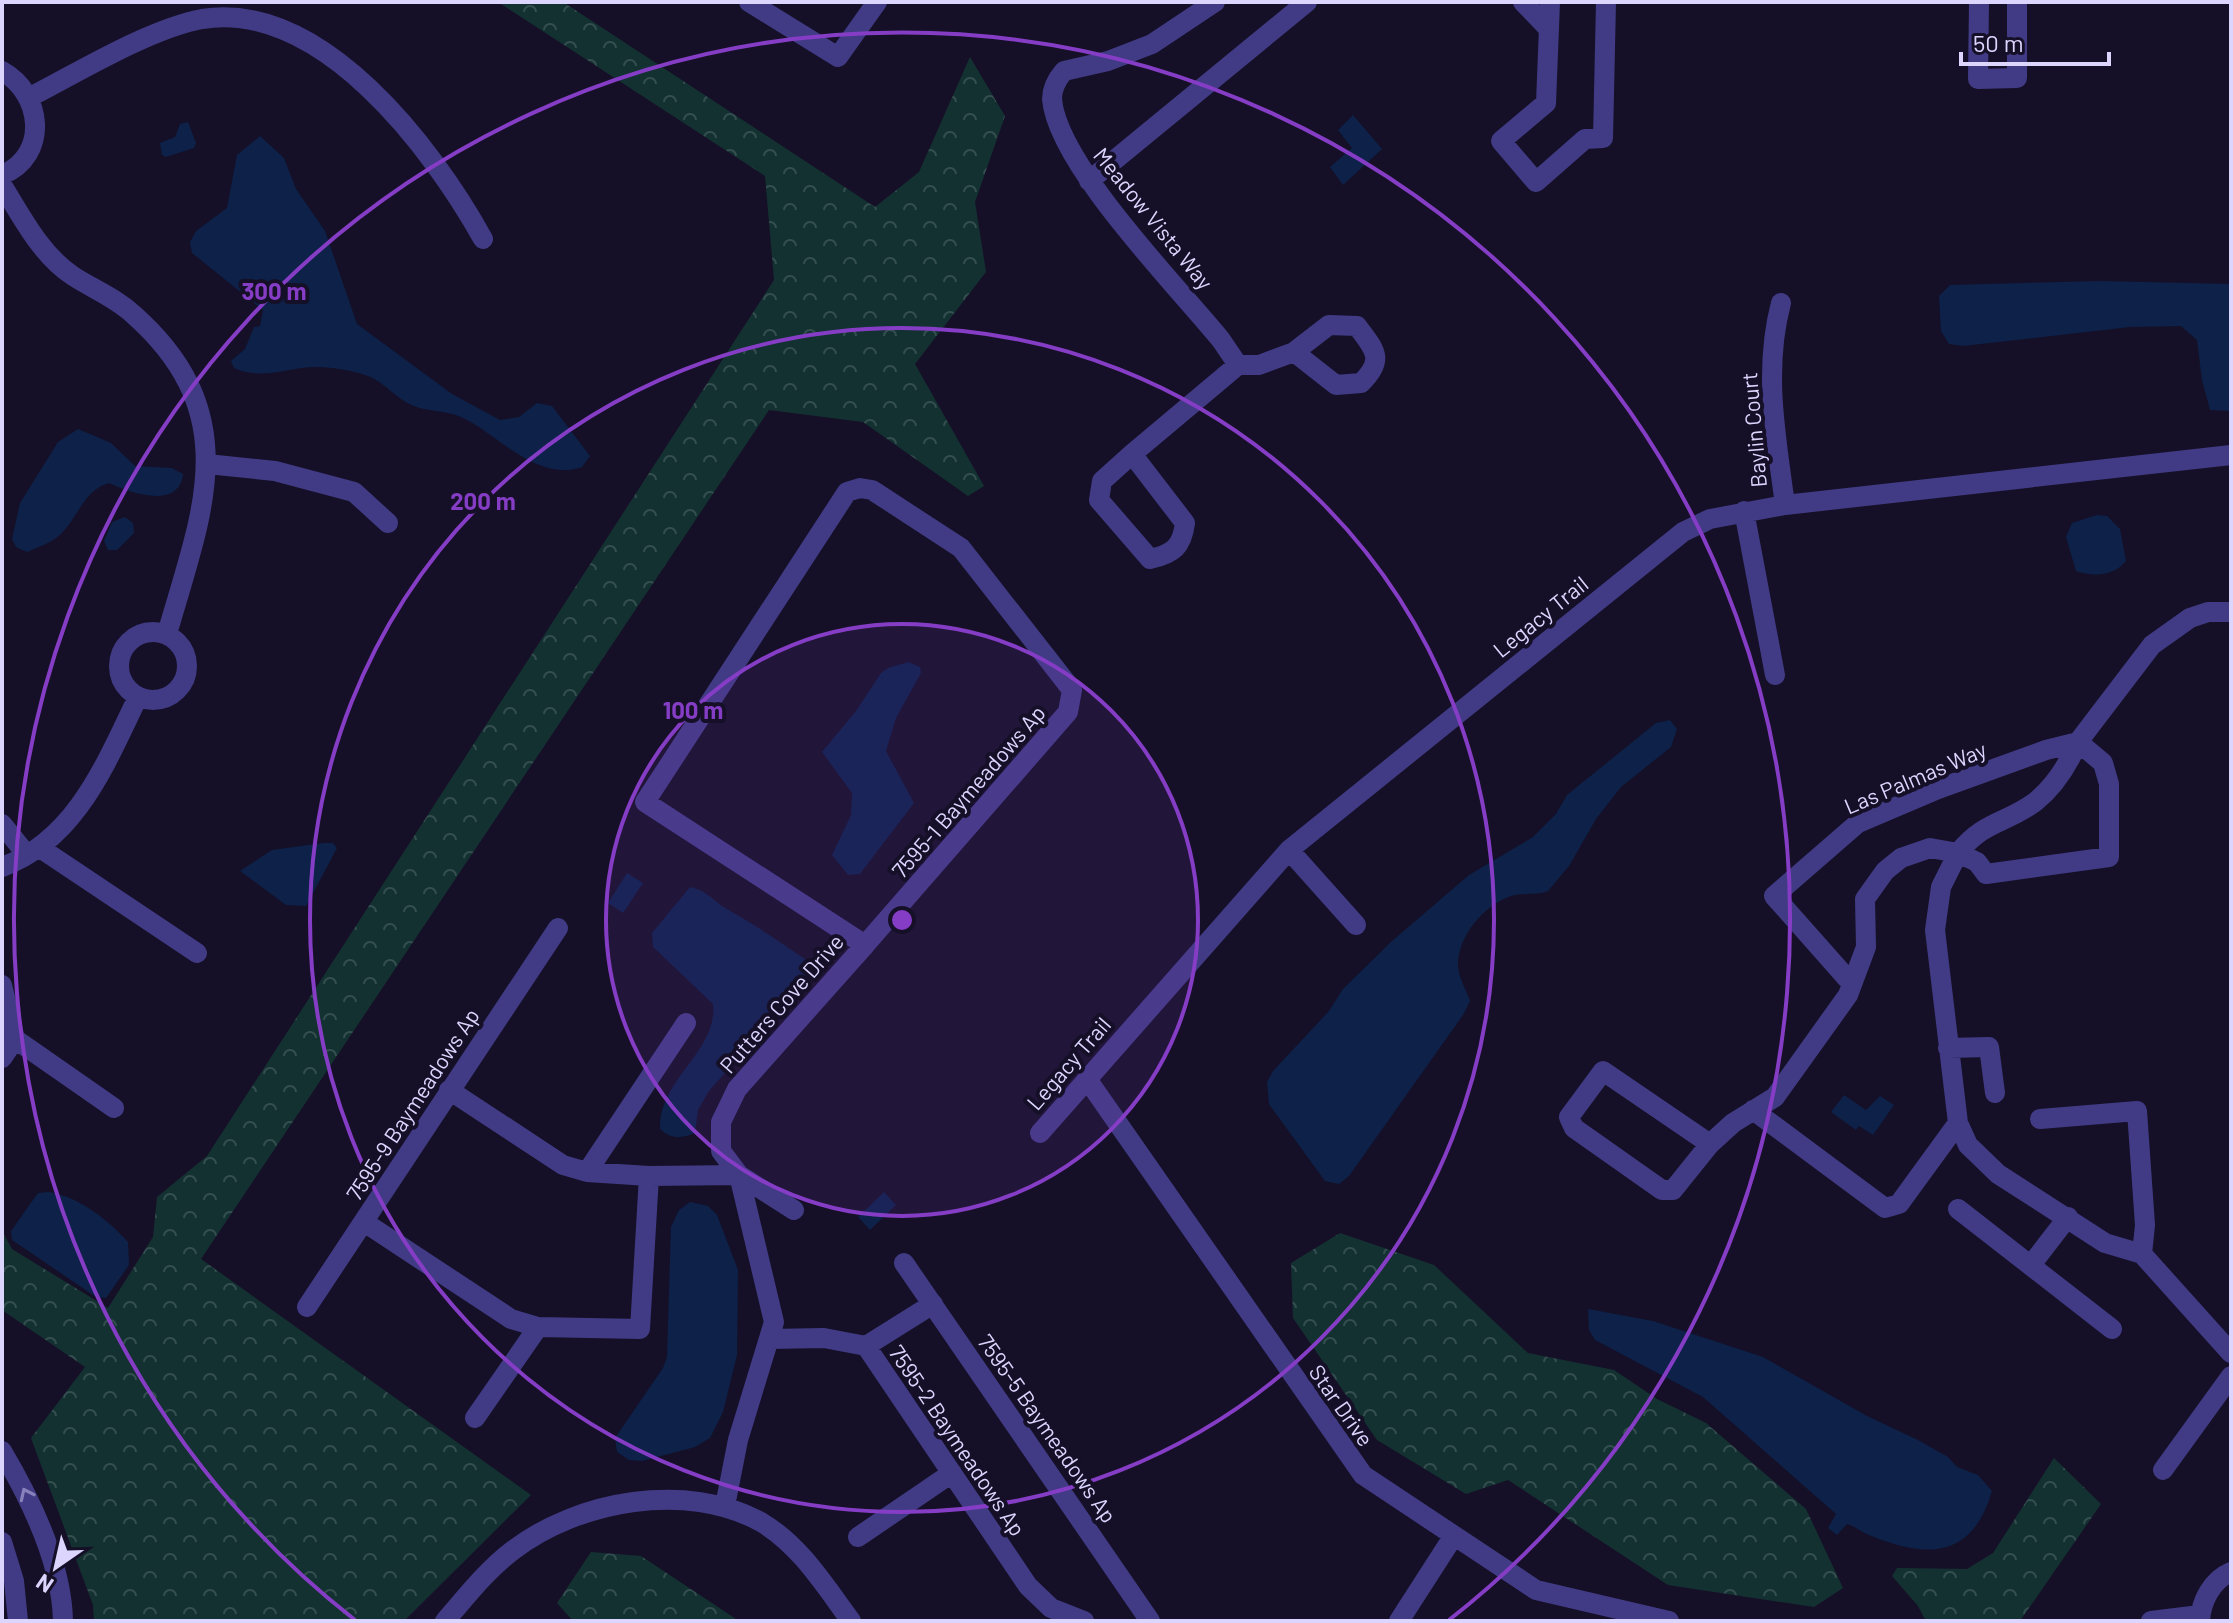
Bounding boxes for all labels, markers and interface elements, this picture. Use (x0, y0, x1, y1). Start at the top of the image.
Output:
scale bar (1961, 16, 2109, 66)
text: 50 m (1973, 28, 2024, 57)
street label: Meadow Vista Way (1089, 142, 1219, 294)
text: 300 m (241, 276, 307, 305)
street label: Baylin Court (1735, 371, 1771, 489)
text: 200 m (450, 486, 516, 515)
street label: Legacy Trail (1487, 570, 1593, 662)
text: 100 m (663, 695, 723, 724)
street label: 7595-1 Baymeadows Ap (886, 699, 1050, 883)
street label: Las Palmas Way (1840, 735, 1990, 819)
centre of rings (888, 906, 916, 934)
street label: Putters Cove Drive (714, 928, 848, 1078)
street label: 7595-9 Baymeadows Ap (340, 1003, 484, 1205)
street label: Legacy Trail (1021, 1011, 1115, 1115)
street label: 7595-5 Baymeadows Ap (973, 1329, 1123, 1527)
street label: 7595-2 Baymeadows Ap (884, 1340, 1032, 1540)
street label: Star Drive (1305, 1359, 1379, 1451)
one-way arrow (19, 1487, 35, 1502)
north arrow (16, 1527, 96, 1607)
text: N (31, 1570, 58, 1599)

